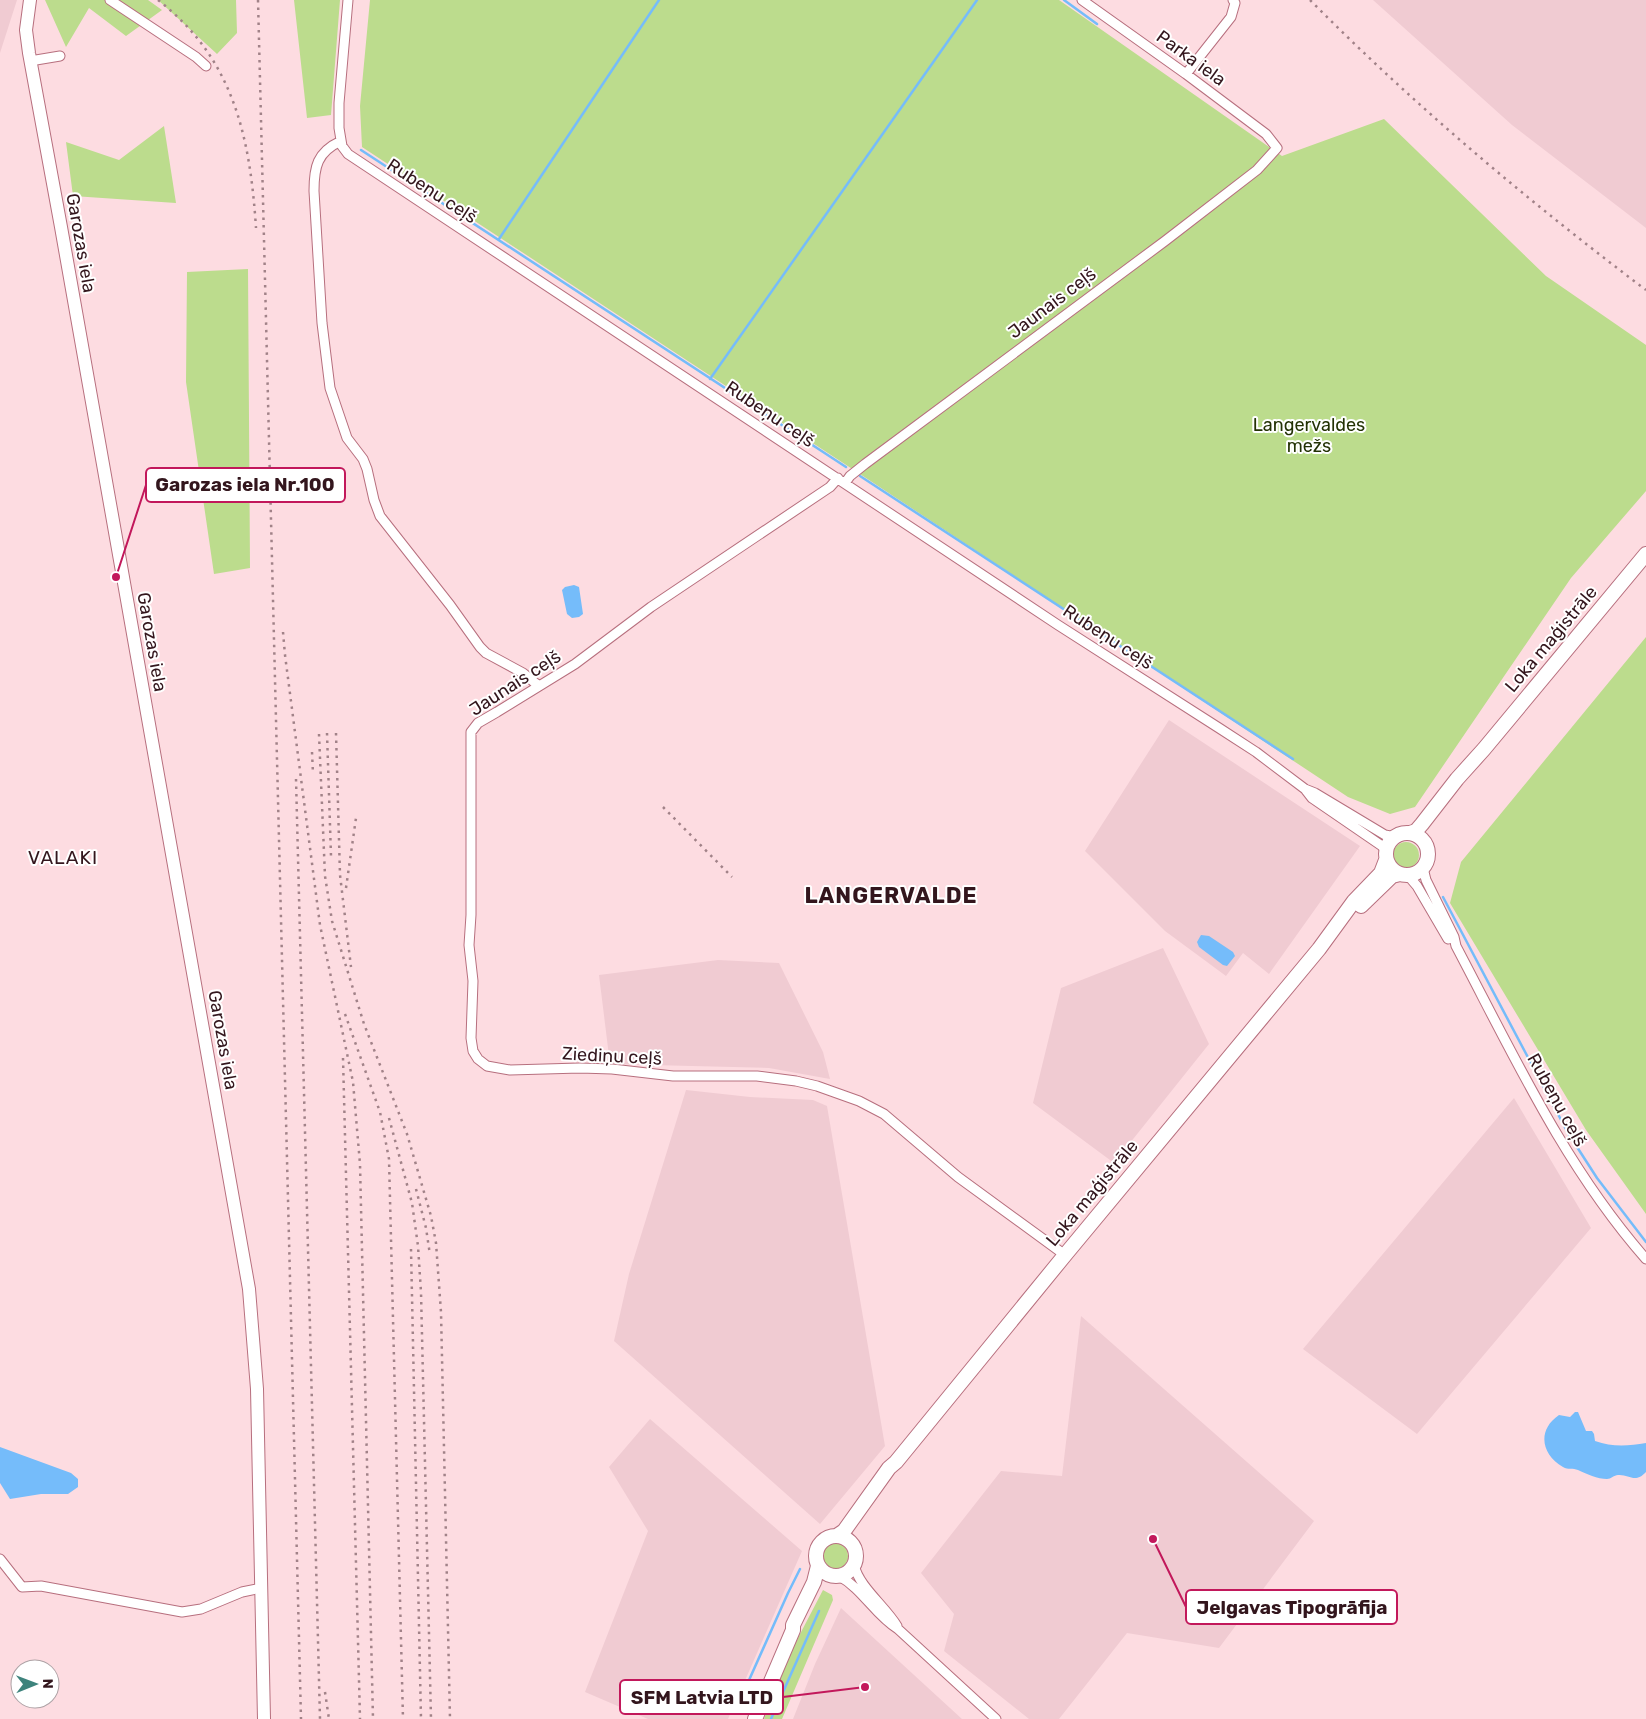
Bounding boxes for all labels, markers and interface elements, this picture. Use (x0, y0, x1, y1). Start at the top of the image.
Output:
street label: Parka iela (1152, 25, 1230, 91)
street label: Rubeņu ceļš (383, 154, 481, 228)
street label: Garozas iela (61, 192, 101, 294)
street label: Jaunais ceļš (1004, 263, 1100, 343)
street label: Rubeņu ceļš (721, 376, 819, 452)
park label: Langervaldes mežs (1253, 414, 1365, 457)
callout: Garozas iela Nr.100 (146, 468, 345, 502)
text: Garozas iela Nr.100 (155, 473, 335, 496)
street label: Loka maģistrāle (1500, 581, 1602, 697)
street label: Garozas iela (132, 591, 172, 693)
street label: Rubeņu ceļš (1059, 600, 1157, 674)
street label: Jaunais ceļš (465, 645, 565, 721)
district label: VALAKI (28, 846, 98, 869)
district label: LANGERVALDE (804, 882, 978, 909)
street label: Garozas iela (203, 989, 243, 1091)
street label: Ziediņu ceļš (561, 1042, 663, 1070)
street label: Rubeņu ceļš (1522, 1050, 1592, 1150)
street label: Loka maģistrāle (1041, 1135, 1143, 1251)
callout: Jelgavas Tipogrāfija (1186, 1590, 1397, 1624)
text: Jelgavas Tipogrāfija (1197, 1596, 1387, 1619)
north arrow (10, 1659, 60, 1709)
text: N (39, 1679, 56, 1689)
callout: SFM Latvia LTD (620, 1680, 783, 1714)
text: SFM Latvia LTD (631, 1686, 773, 1709)

